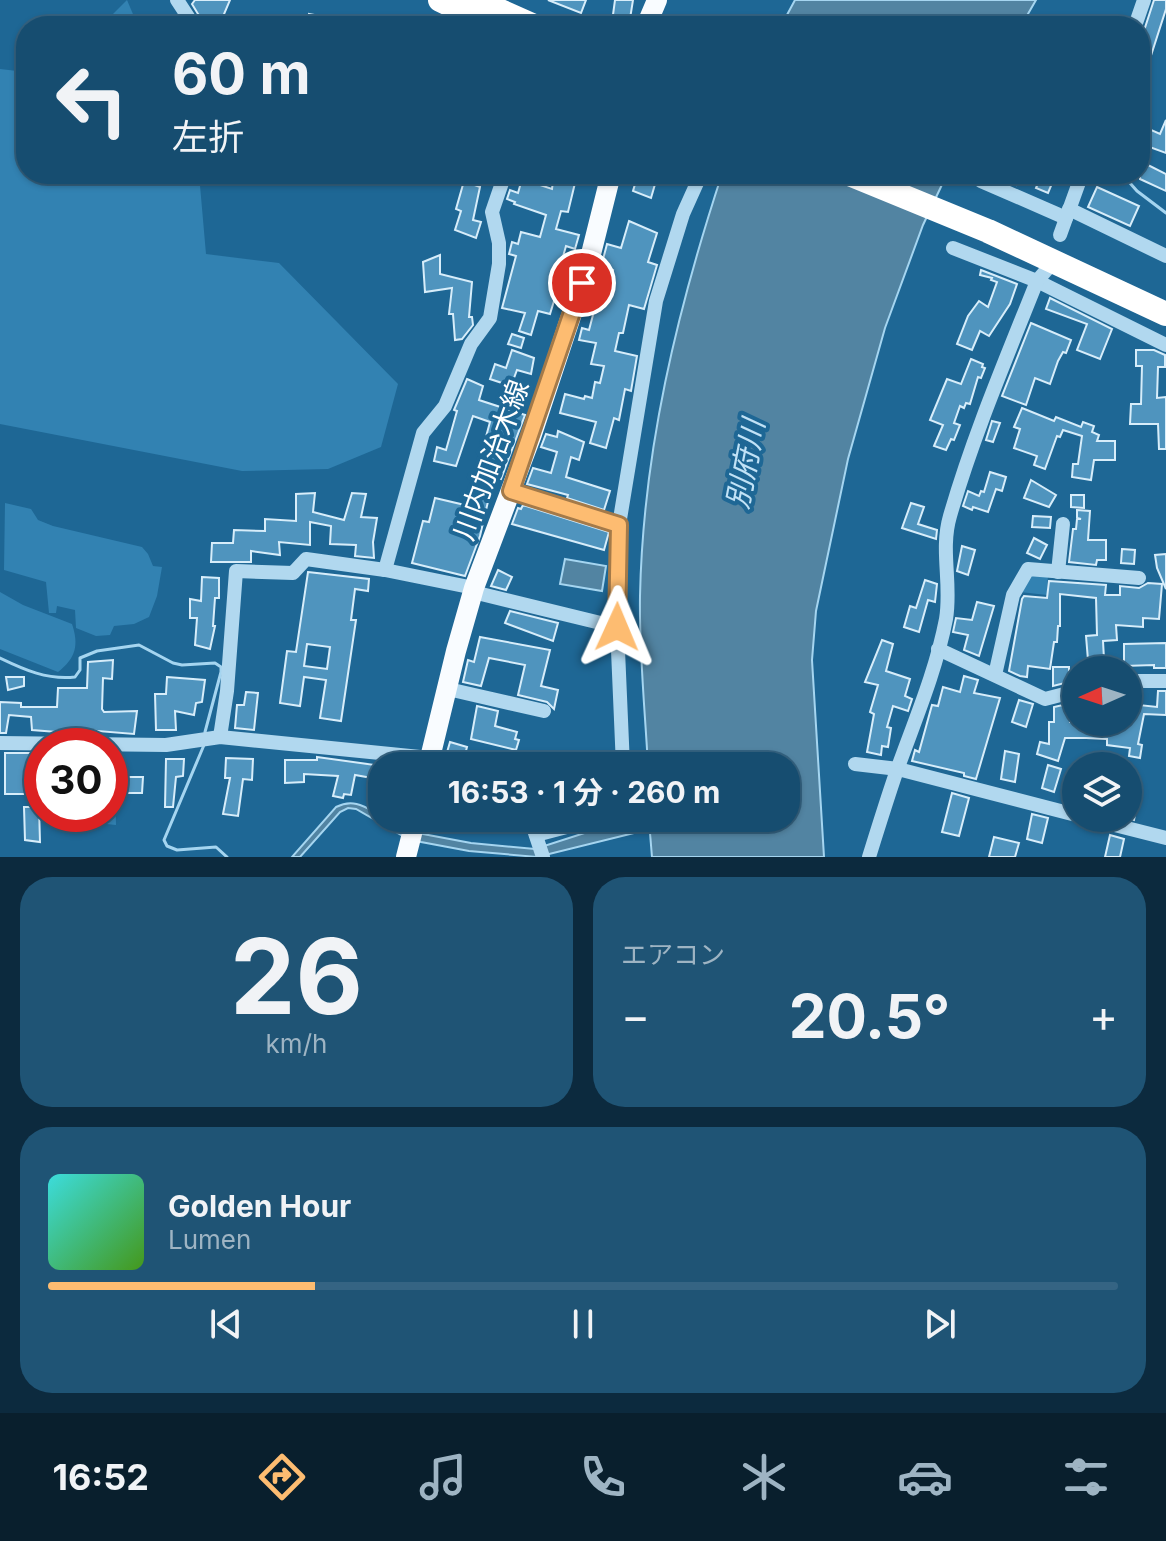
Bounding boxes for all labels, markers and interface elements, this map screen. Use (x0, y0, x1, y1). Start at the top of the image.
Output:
text: 60 m (172, 40, 311, 108)
icon: left (40, 48, 144, 152)
text: 左折 (172, 115, 244, 159)
pin (548, 249, 616, 317)
icon: arrive (560, 261, 604, 305)
street label: 川内加治木線 (446, 375, 536, 545)
water label: 別府川 (719, 413, 772, 512)
position arrow (575, 585, 659, 669)
north arrow (1062, 656, 1142, 736)
map controls (1062, 656, 1142, 832)
speed limit sign: 30 (24, 728, 128, 832)
button: layers (1062, 752, 1142, 832)
text: 16:53 · 1 分 · 260 m (448, 774, 720, 810)
text: 26 (230, 913, 363, 1039)
text: エアコン (621, 939, 725, 970)
text: 20.5° (789, 980, 950, 1052)
text: − (621, 989, 650, 1043)
text: + (1089, 989, 1118, 1043)
text: km/h (266, 1028, 327, 1059)
text: Golden Hour (168, 1188, 351, 1224)
text: Lumen (168, 1224, 251, 1255)
icon: previous (204, 1302, 248, 1346)
icon: pause (561, 1302, 605, 1346)
icon: next (918, 1302, 962, 1346)
icon: directions (254, 1449, 310, 1505)
icon: music (415, 1449, 471, 1505)
icon: phone (575, 1449, 631, 1505)
icon: climate (736, 1449, 792, 1505)
icon: car (897, 1449, 953, 1505)
icon: filters (1058, 1449, 1114, 1505)
text: 16:52 (52, 1455, 149, 1499)

